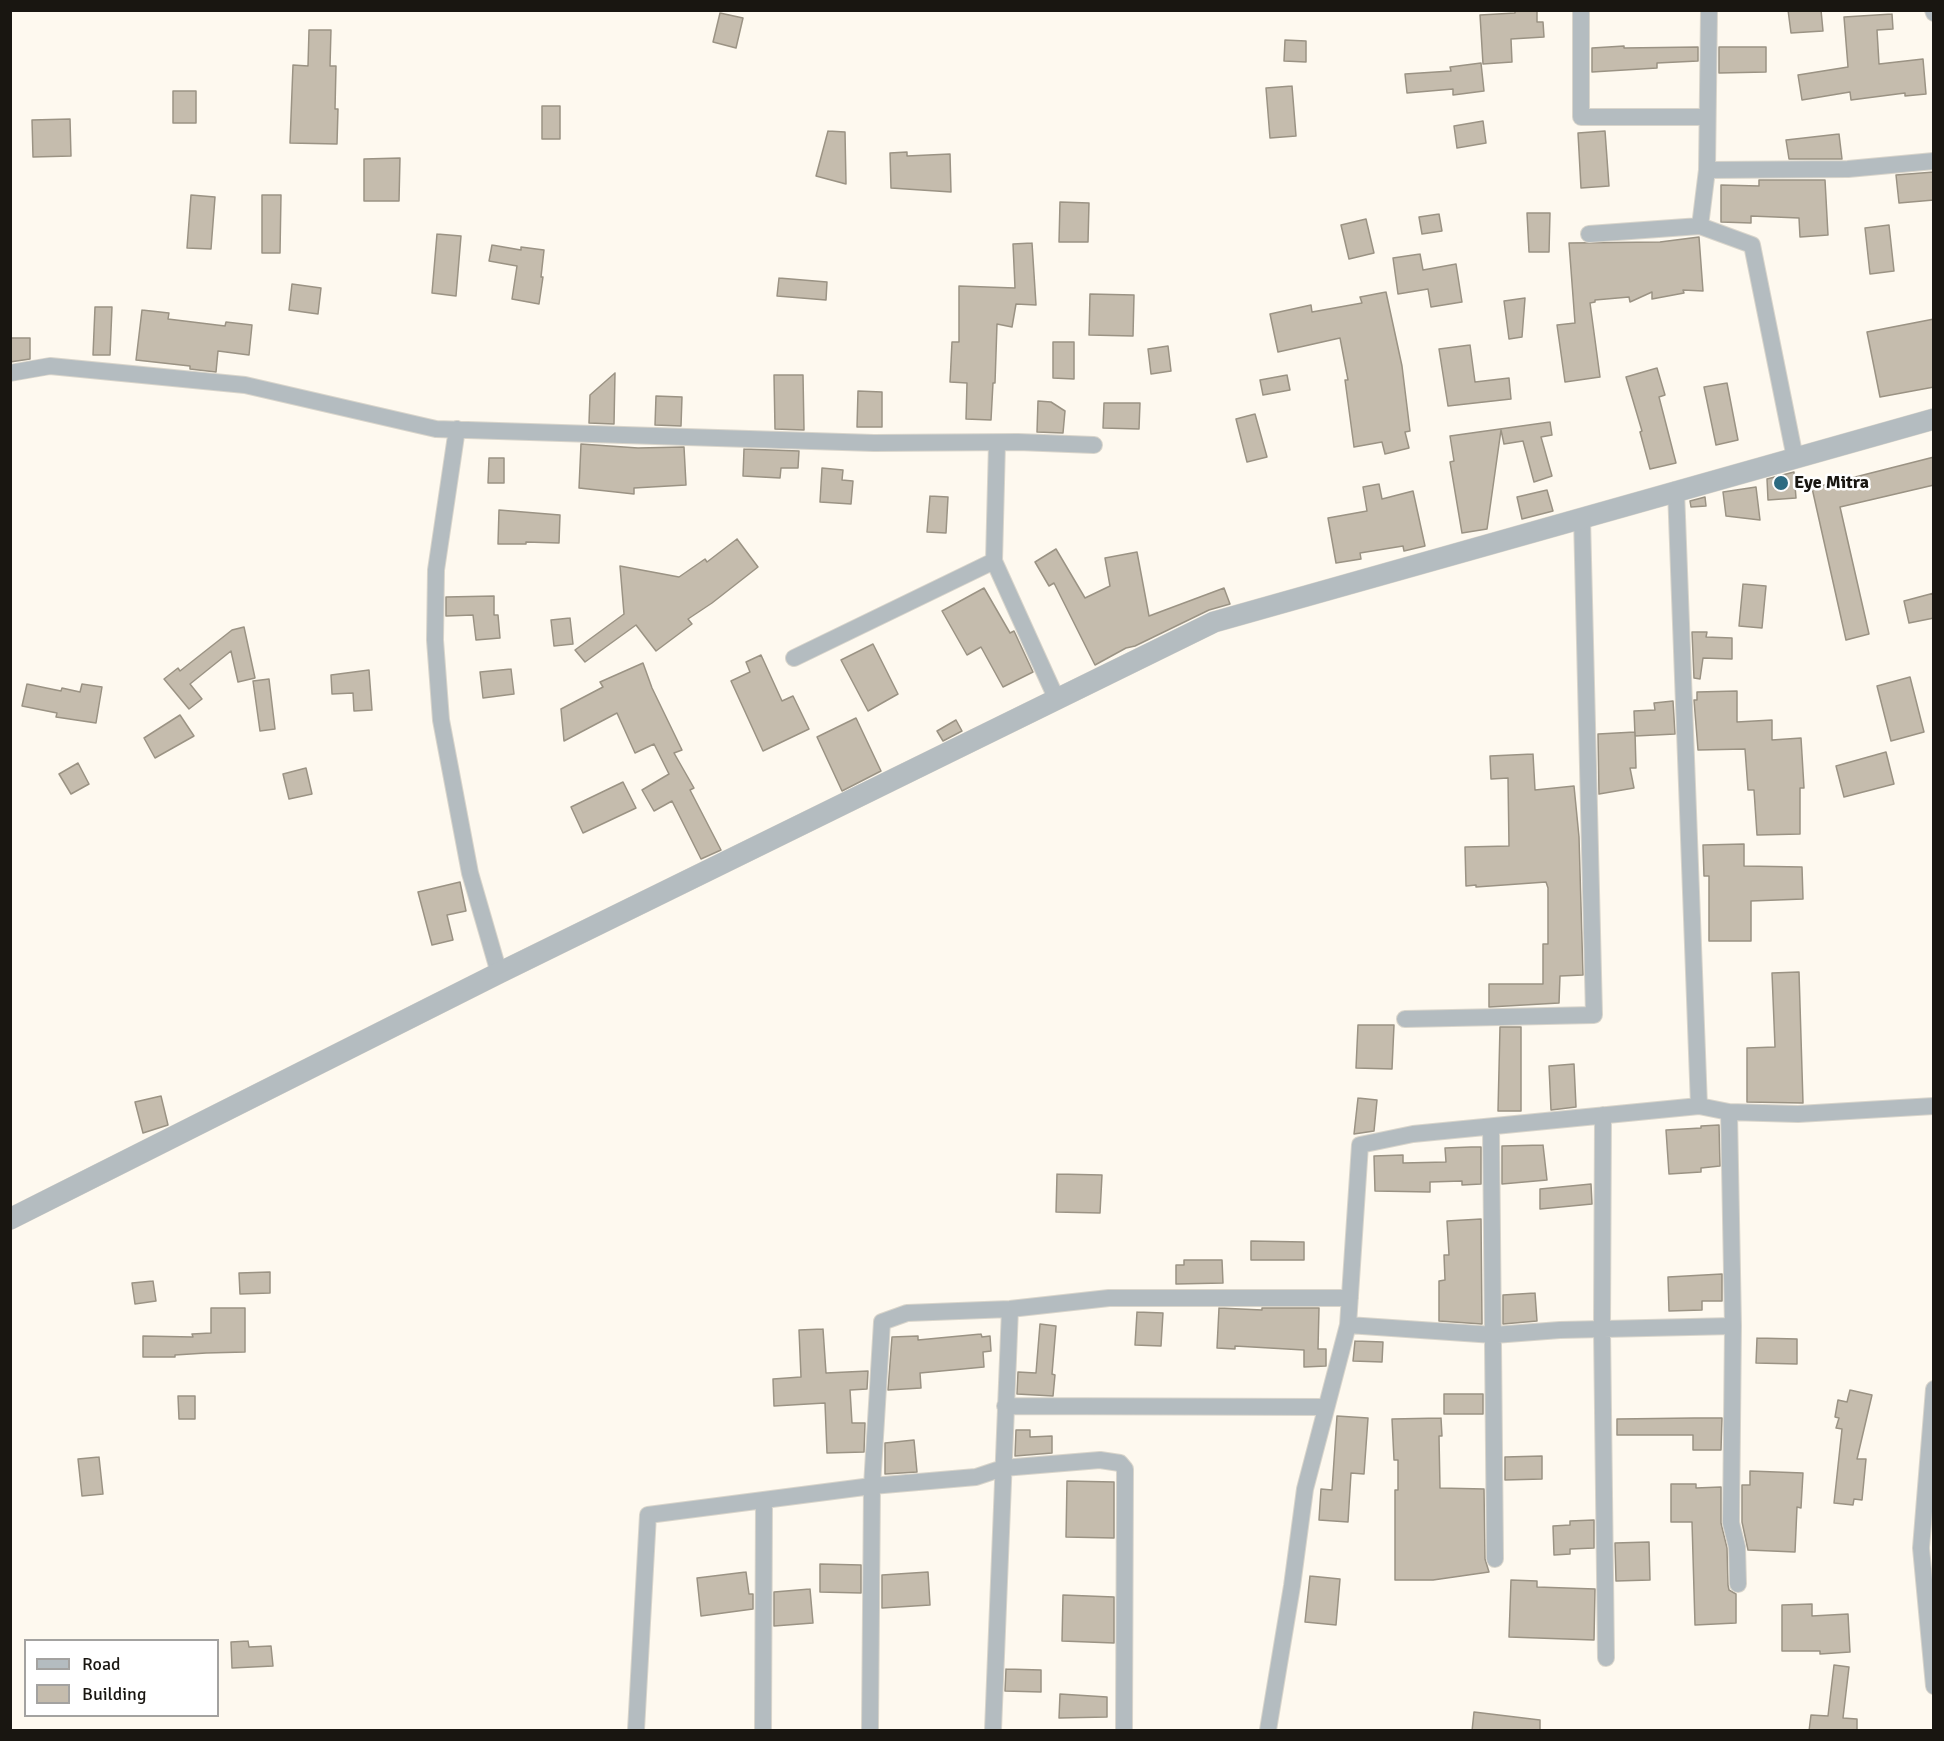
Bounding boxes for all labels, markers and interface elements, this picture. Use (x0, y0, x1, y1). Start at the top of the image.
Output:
place label: Eye Mitra (1794, 472, 1869, 494)
marker: Eye Mitra (1772, 474, 1790, 492)
legend (24, 1639, 219, 1717)
text: Road (82, 1653, 121, 1675)
text: Building (82, 1683, 146, 1705)

